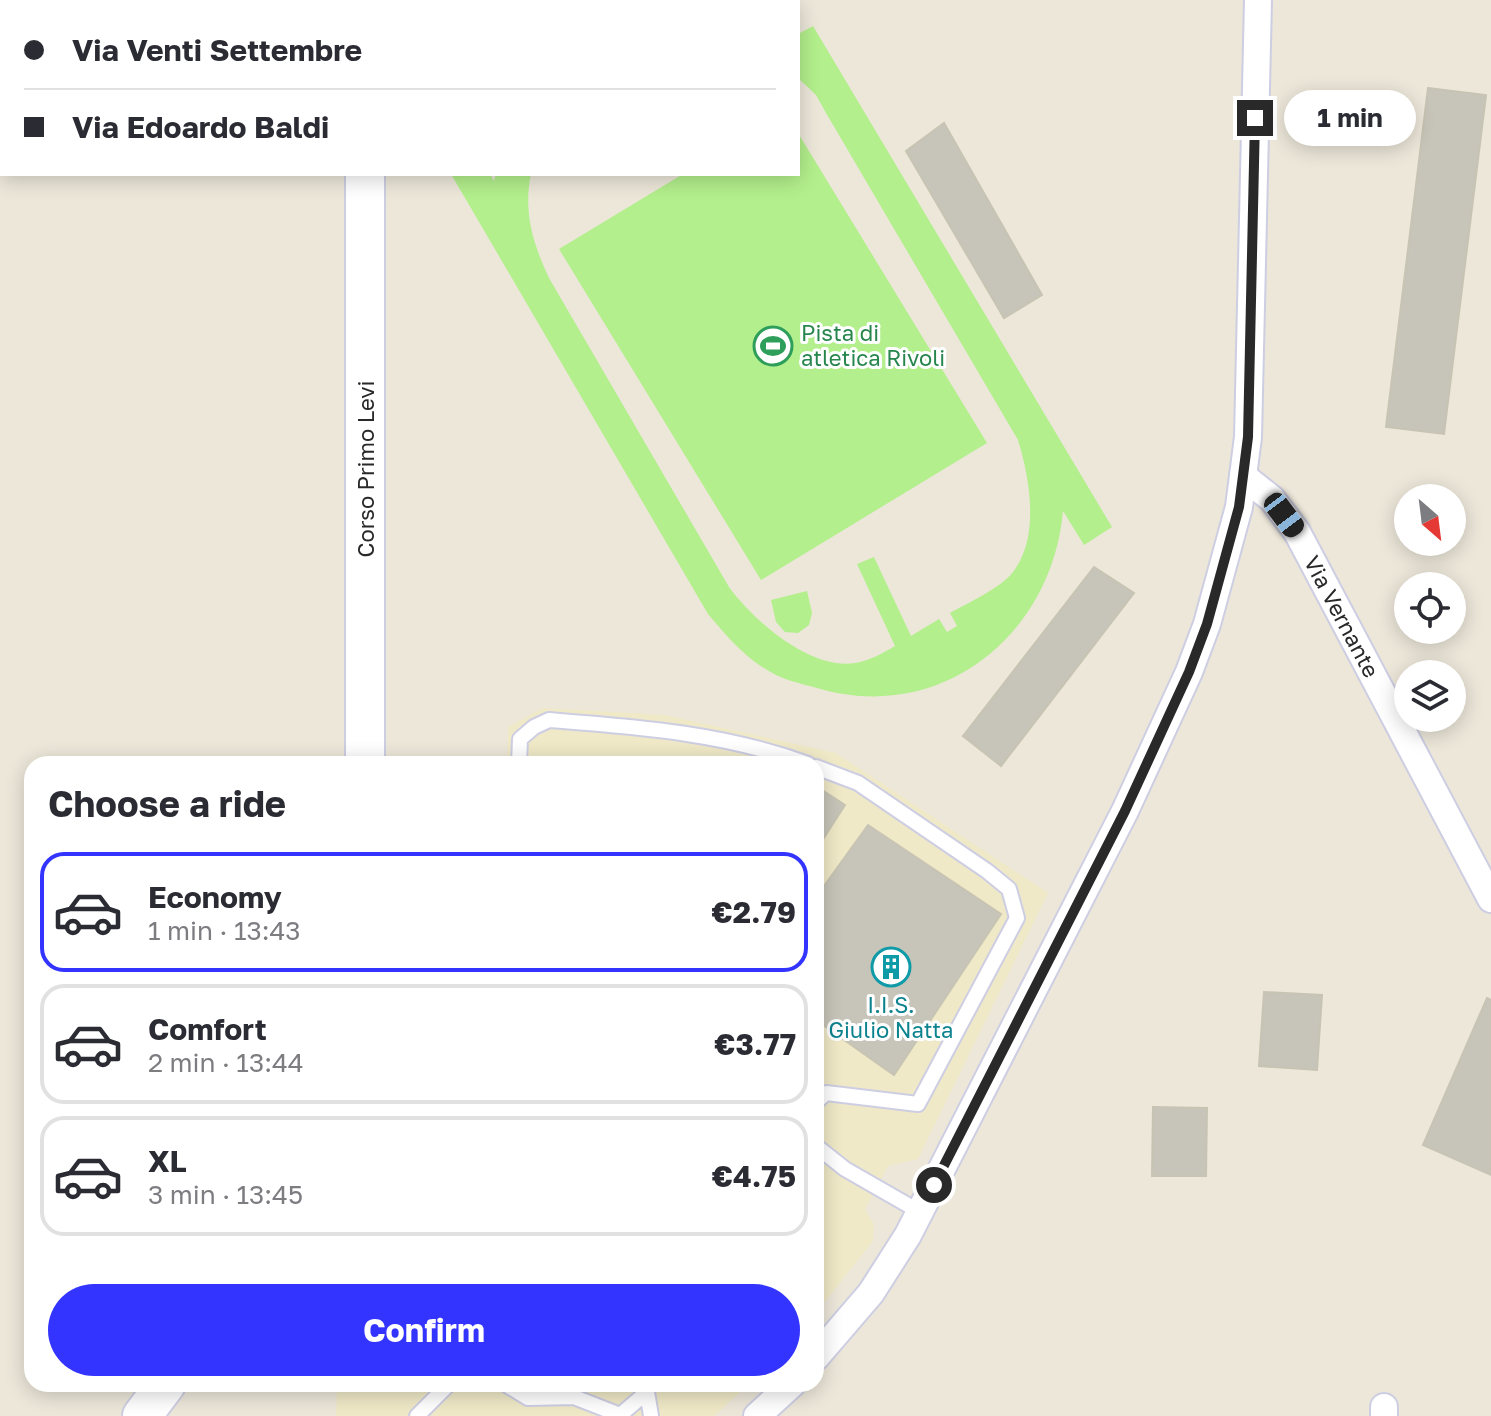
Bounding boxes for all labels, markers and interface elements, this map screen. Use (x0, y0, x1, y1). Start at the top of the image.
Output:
text: Via Venti Settembre (72, 32, 362, 68)
callout: 1 min (1283, 90, 1415, 146)
route end (1237, 100, 1273, 136)
text: 1 min (1317, 102, 1383, 133)
text: Via Edoardo Baldi (72, 109, 329, 145)
place label: Pista di atletica Rivoli (801, 319, 945, 371)
sports icon: Pista di atletica Rivoli (752, 325, 794, 367)
street label: Corso Primo Levi (352, 380, 379, 558)
north arrow (1394, 484, 1466, 556)
map controls (1394, 484, 1466, 732)
car (1260, 489, 1308, 541)
street label: Via Vernante (1299, 551, 1385, 682)
button: locate (1394, 572, 1466, 644)
button: layers (1394, 660, 1466, 732)
text: Choose a ride (48, 782, 286, 825)
icon: car (52, 876, 124, 948)
text: Economy (148, 879, 282, 915)
text: €2.79 (712, 894, 796, 930)
text: 1 min · 13:43 (148, 915, 301, 946)
building icon: I.I.S. Giulio Natta (870, 946, 912, 988)
place label: I.I.S. Giulio Natta (828, 991, 954, 1043)
icon: car (52, 1008, 124, 1080)
text: Comfort (148, 1011, 267, 1047)
text: €3.77 (714, 1026, 796, 1062)
text: 2 min · 13:44 (148, 1047, 304, 1078)
icon: car (52, 1140, 124, 1212)
text: XL (148, 1143, 187, 1179)
text: €4.75 (712, 1158, 796, 1194)
route start (916, 1167, 952, 1203)
text: 3 min · 13:45 (148, 1179, 303, 1210)
button: Confirm (48, 1284, 800, 1376)

